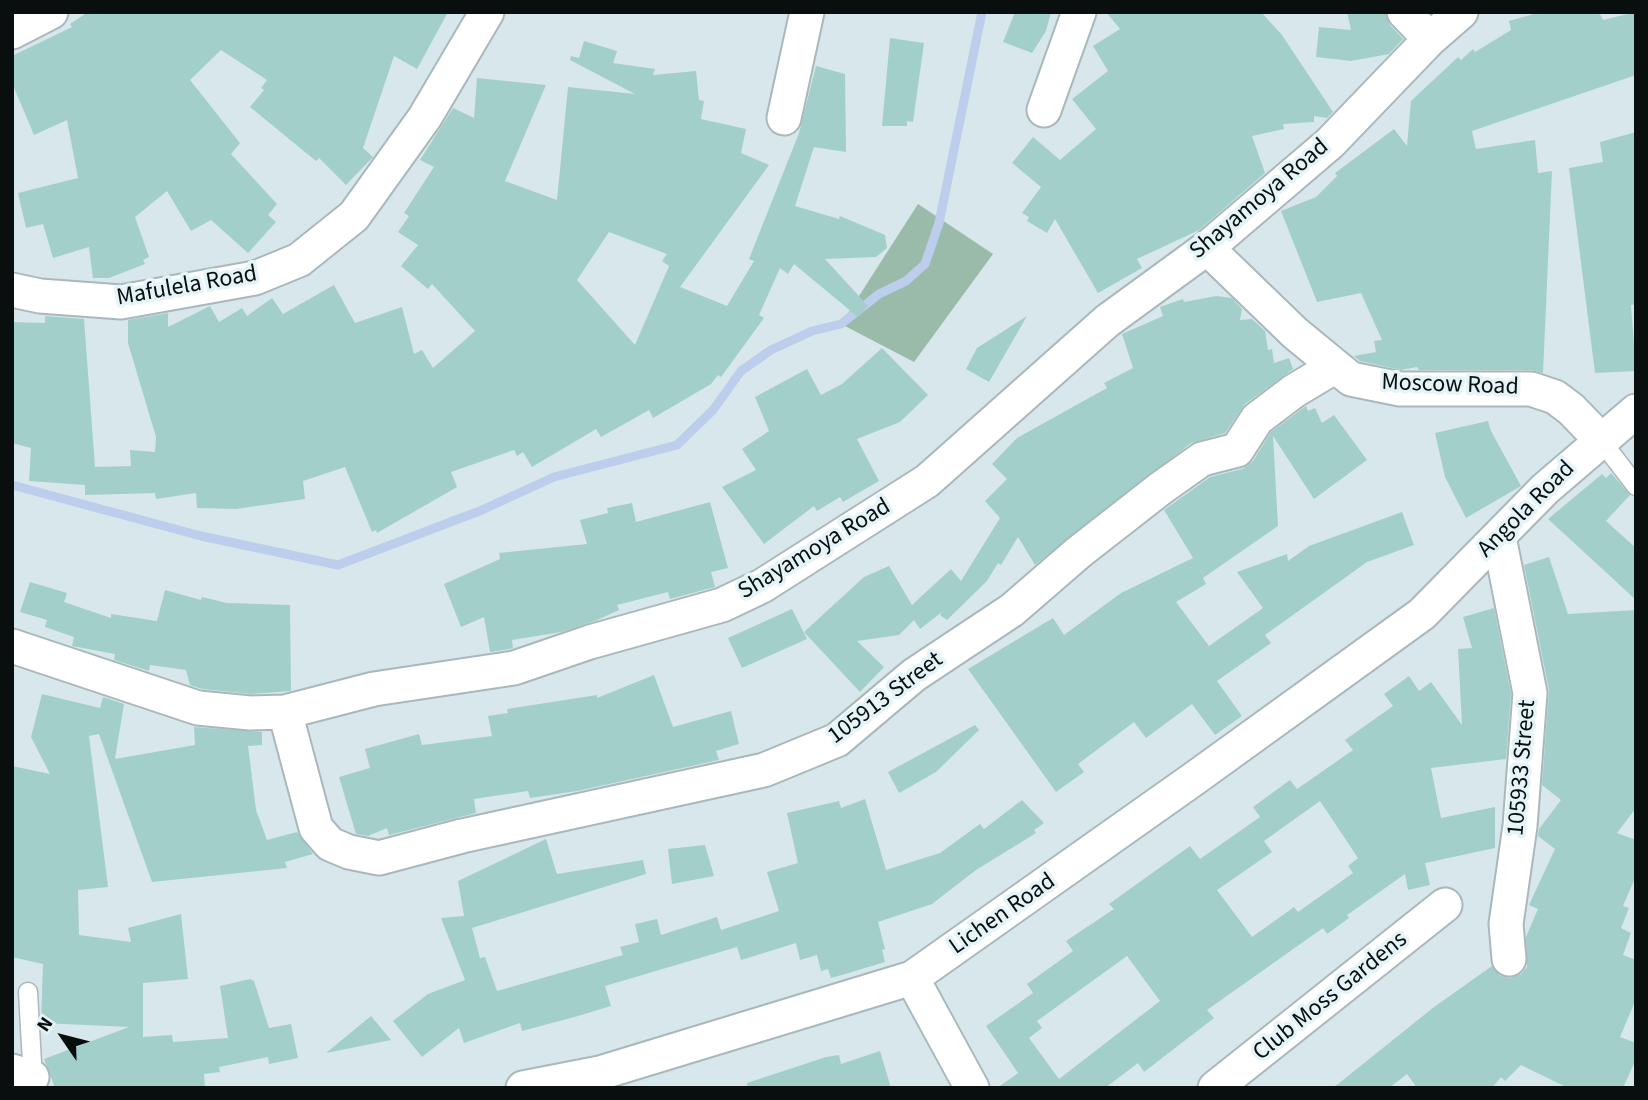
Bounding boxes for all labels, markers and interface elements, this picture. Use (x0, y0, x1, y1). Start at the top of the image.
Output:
street label: Shayamoya Road (1185, 133, 1335, 267)
street label: Mafulela Road (115, 260, 259, 314)
street label: Moscow Road (1381, 369, 1519, 403)
street label: Angola Road (1472, 455, 1582, 565)
street label: Shayamoya Road (734, 493, 896, 607)
street label: 105913 Street (823, 646, 949, 752)
street label: 105933 Street (1503, 699, 1543, 837)
street label: Lichen Road (944, 868, 1062, 962)
street label: Club Moss Gardens (1248, 926, 1414, 1068)
north arrow (28, 1002, 98, 1072)
text: N (31, 1012, 60, 1038)

